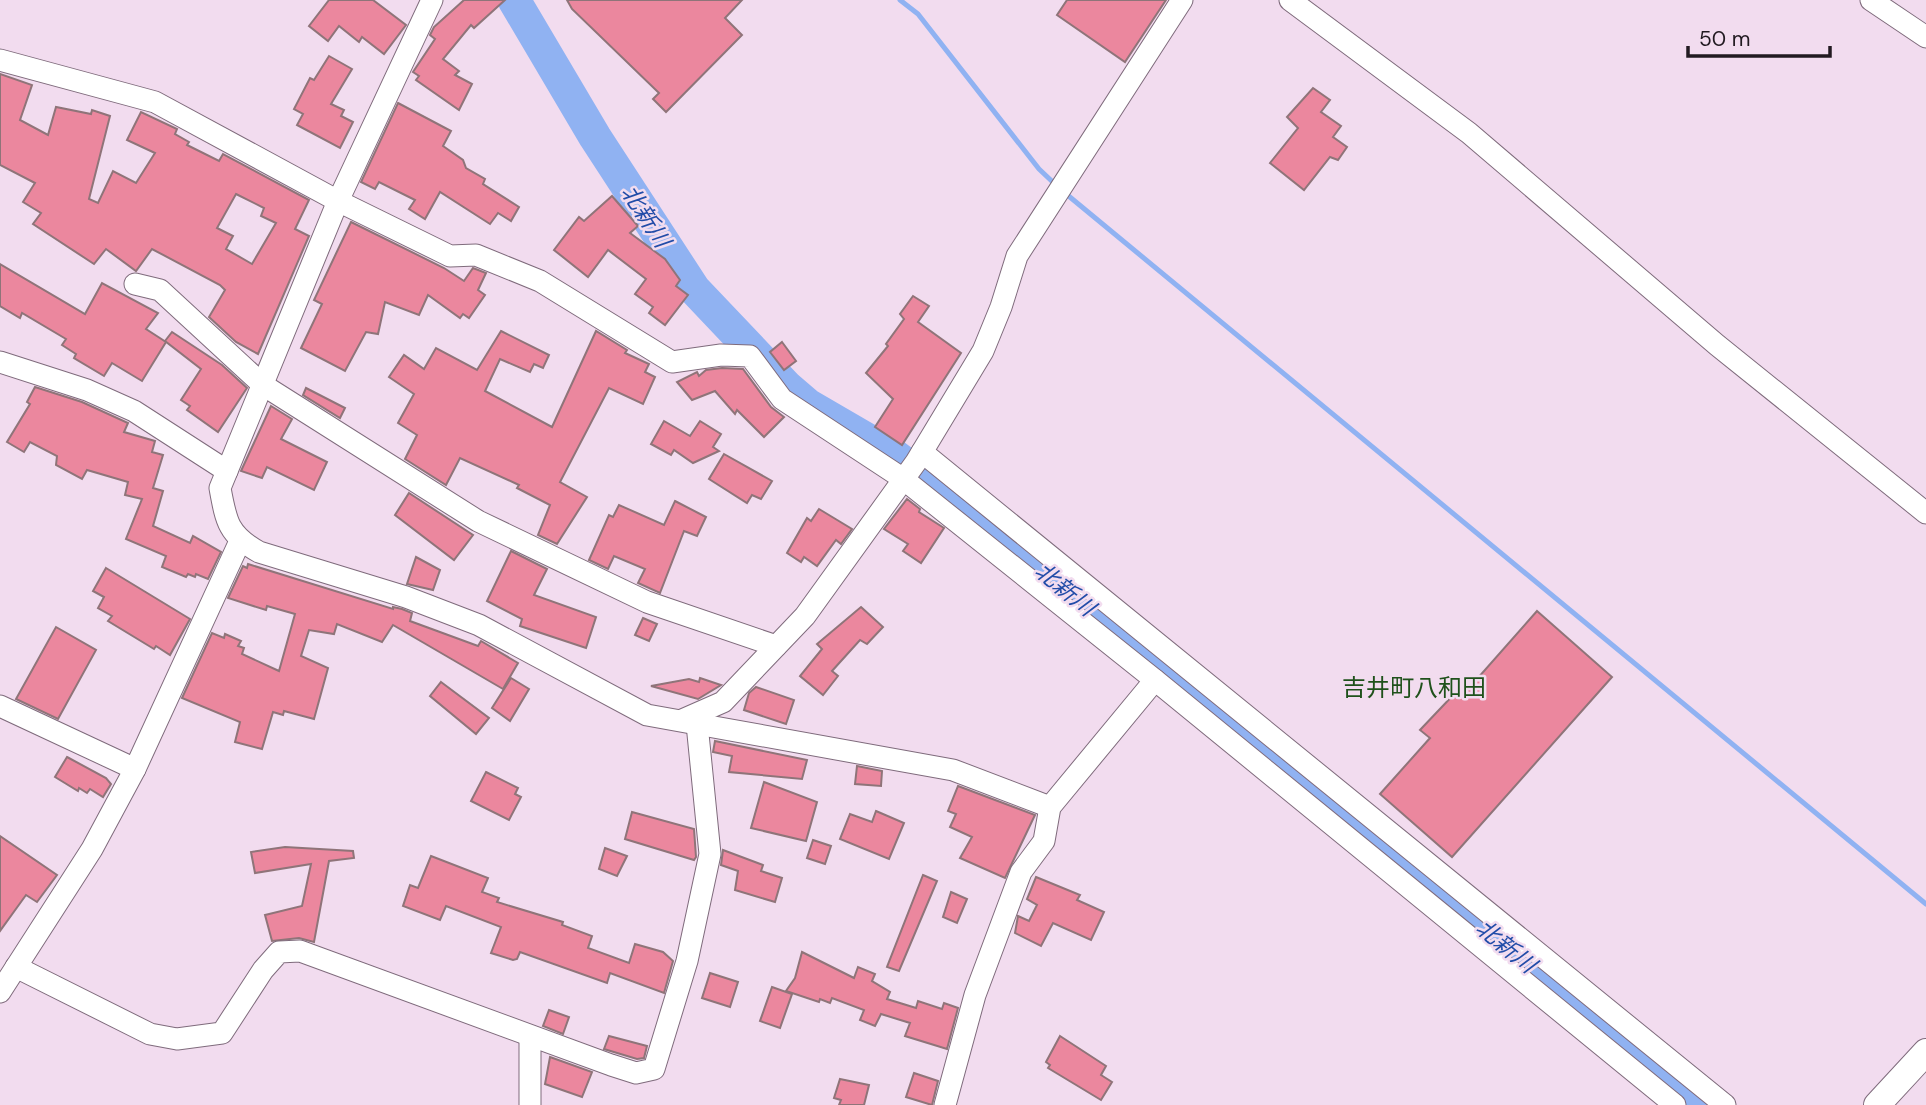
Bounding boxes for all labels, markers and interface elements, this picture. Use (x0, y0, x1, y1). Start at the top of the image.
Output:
scale bar (1688, 14, 1830, 58)
text: 50 m (1699, 25, 1750, 53)
water label: 北新川 (615, 179, 679, 256)
water label: 北新川 (1029, 556, 1104, 624)
district label: 吉井町八和田 (1342, 672, 1486, 703)
water label: 北新川 (1470, 913, 1545, 981)

